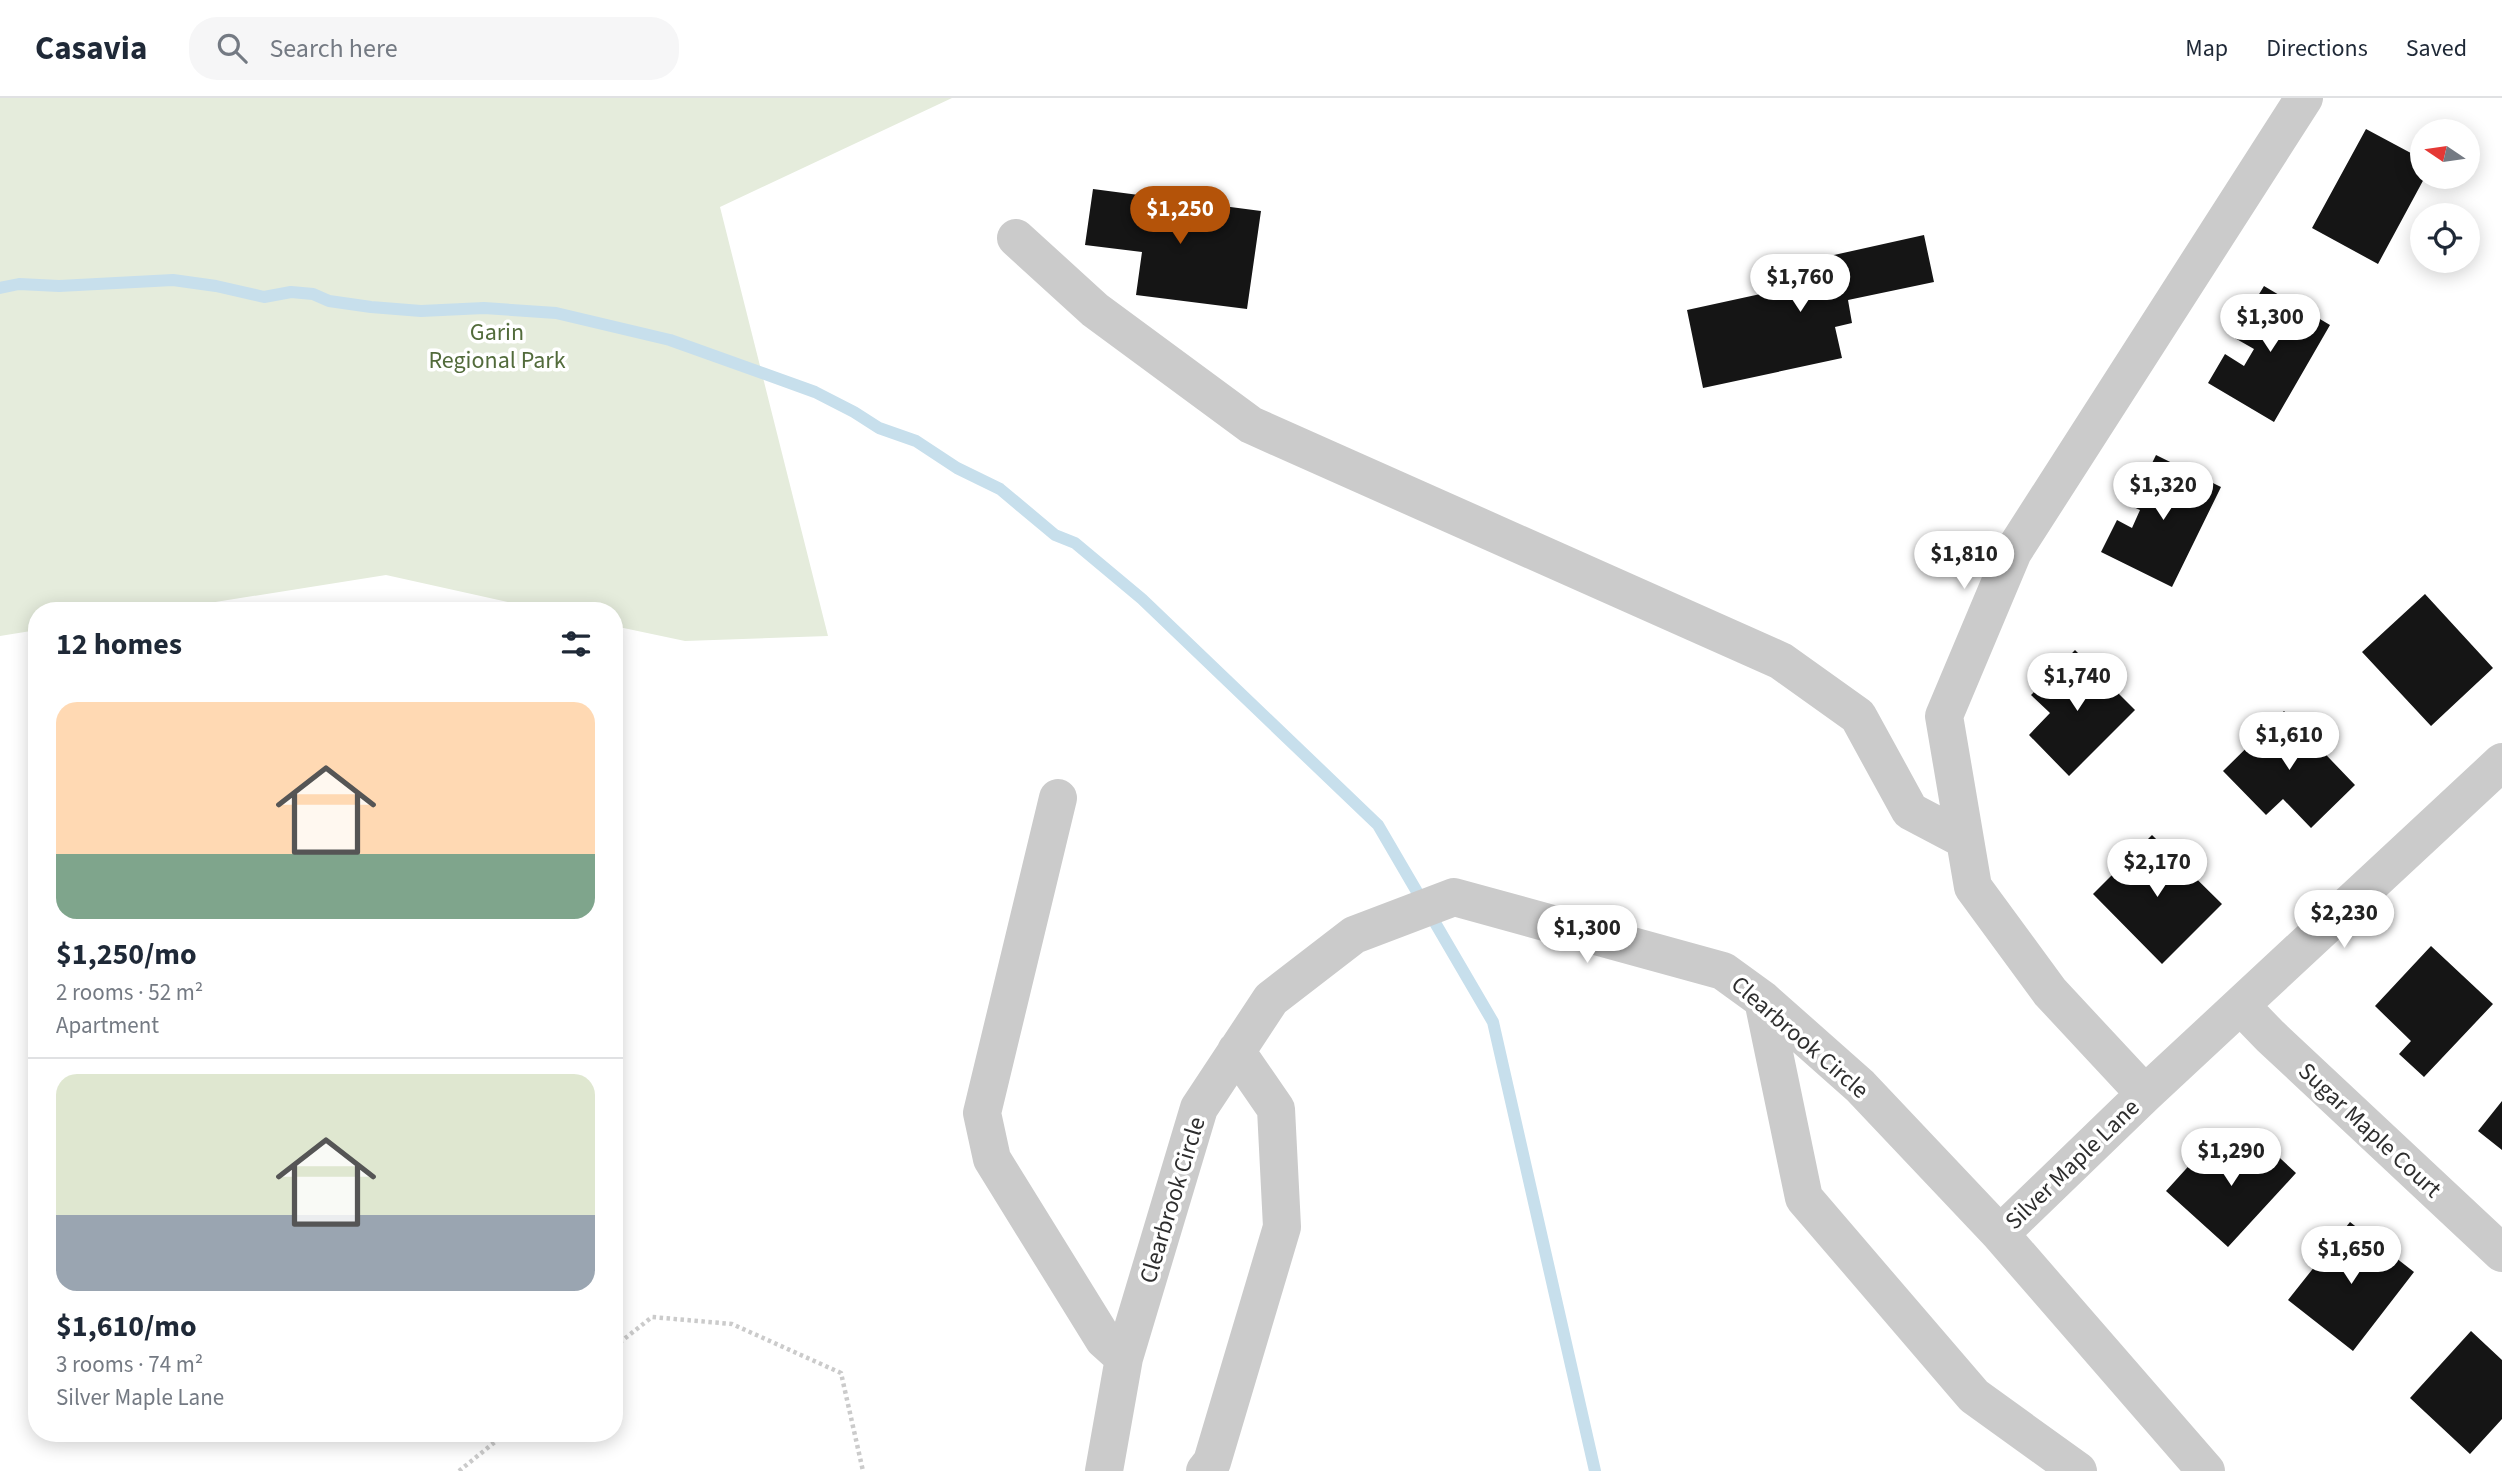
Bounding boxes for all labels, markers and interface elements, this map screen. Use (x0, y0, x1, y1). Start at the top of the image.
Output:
search box (189, 17, 679, 80)
text: Casavia (35, 25, 147, 72)
icon: search (213, 29, 251, 67)
text: Search here (269, 30, 398, 67)
text: Map (2185, 31, 2228, 66)
text: Directions (2266, 31, 2368, 66)
text: Saved (2406, 31, 2467, 66)
north arrow (2410, 119, 2480, 189)
map controls (2410, 119, 2480, 273)
pin: $1,250 (1123, 186, 1237, 246)
text: $1,250 (1146, 192, 1214, 225)
button: locate (2410, 203, 2480, 273)
pin: $1,760 (1743, 254, 1857, 314)
text: $1,760 (1766, 260, 1834, 293)
pin: $1,300 (2213, 294, 2327, 354)
text: $1,300 (2236, 300, 2304, 333)
park label: Garin Regional Park (428, 315, 566, 378)
pin: $1,320 (2106, 462, 2220, 522)
text: $1,320 (2129, 468, 2197, 501)
pin: $1,810 (1907, 532, 2021, 591)
text: $1,810 (1930, 537, 1998, 570)
text: 12 homes (56, 623, 182, 666)
icon: filters (557, 625, 595, 663)
pin: $1,740 (2020, 654, 2134, 713)
text: $1,740 (2043, 659, 2111, 692)
pin: $1,610 (2232, 712, 2346, 772)
text: $1,610 (2255, 718, 2323, 751)
icon: home (263, 747, 389, 873)
pin: $2,170 (2100, 840, 2214, 899)
text: $2,170 (2123, 845, 2191, 878)
pin: $2,230 (2287, 890, 2401, 950)
text: $2,230 (2310, 896, 2378, 929)
pin: $1,300 (1530, 906, 1644, 965)
text: $1,300 (1553, 911, 1621, 944)
text: $1,250/mo (56, 933, 197, 976)
street label: Clearbrook Circle (1723, 968, 1876, 1107)
text: 2 rooms · 52 m² (56, 976, 203, 1009)
text: Apartment (56, 1009, 159, 1042)
street label: Sugar Maple Court (2290, 1055, 2449, 1206)
street label: Silver Maple Lane (1997, 1091, 2148, 1238)
street label: Clearbrook Circle (1131, 1113, 1214, 1288)
icon: home (263, 1119, 389, 1245)
pin: $1,290 (2174, 1128, 2288, 1188)
text: $1,290 (2197, 1134, 2265, 1167)
pin: $1,650 (2294, 1226, 2408, 1286)
text: $1,650 (2317, 1232, 2385, 1265)
text: $1,610/mo (56, 1305, 197, 1348)
text: 3 rooms · 74 m² (56, 1348, 203, 1381)
text: Silver Maple Lane (56, 1381, 224, 1414)

